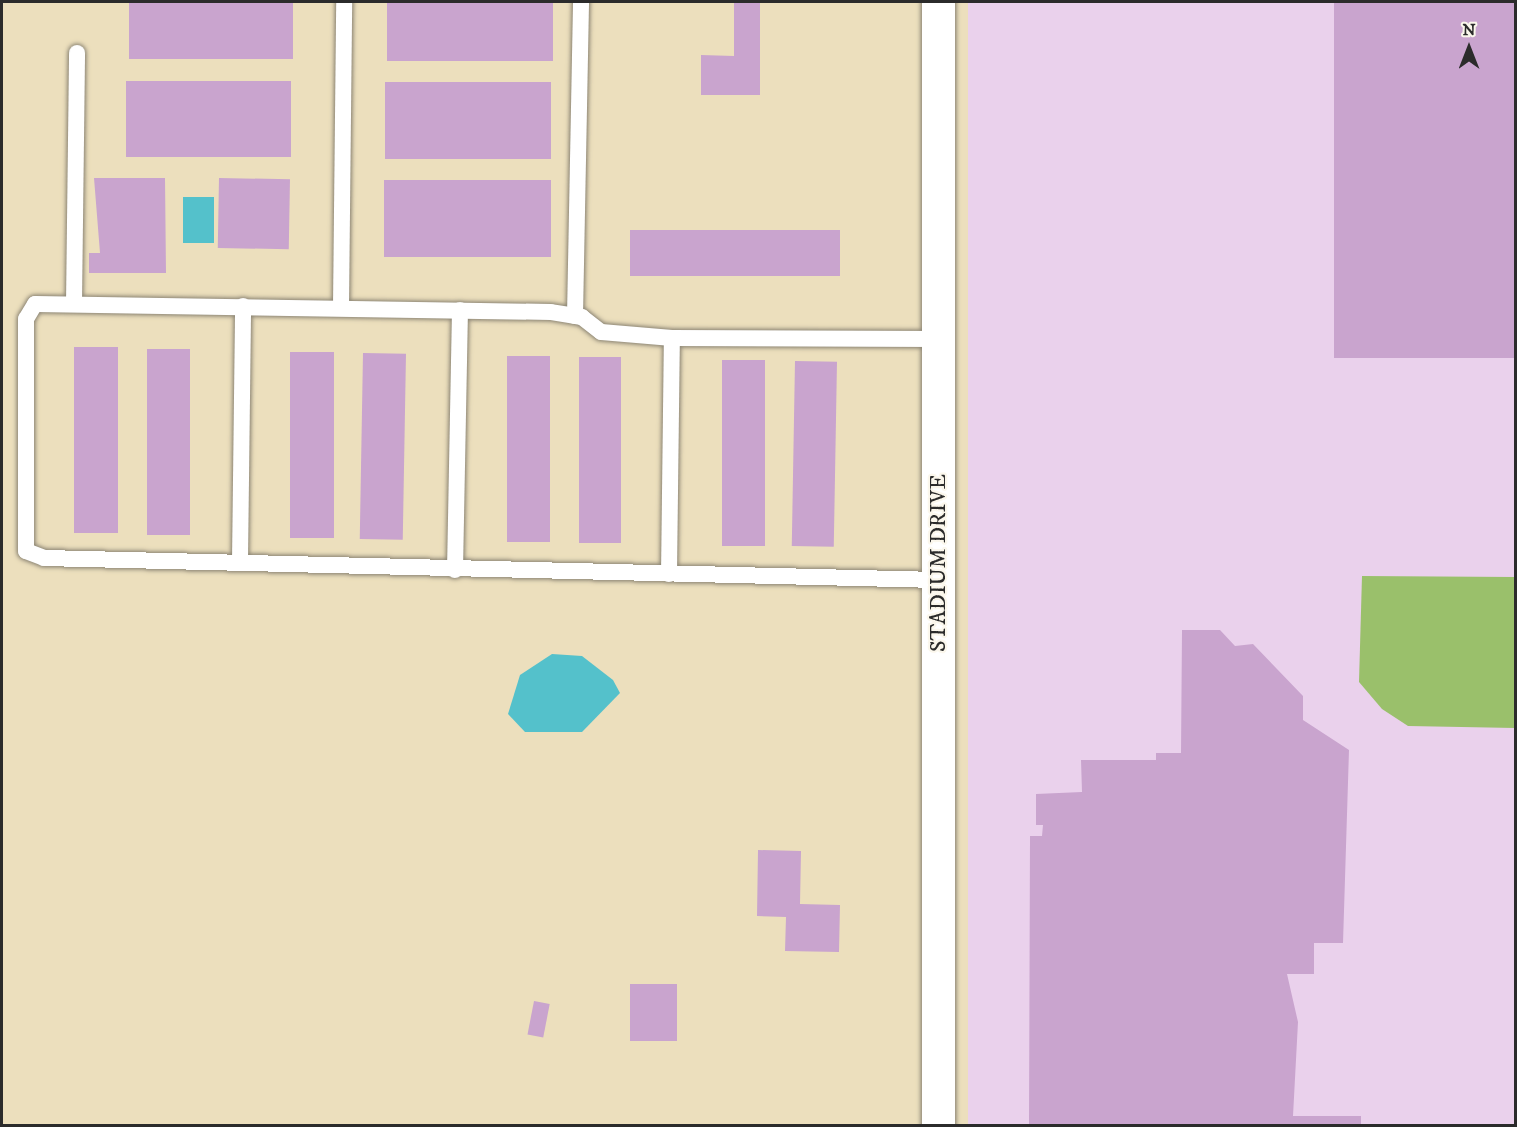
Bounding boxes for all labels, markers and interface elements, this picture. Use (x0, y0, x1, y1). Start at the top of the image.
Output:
north arrow (1439, 18, 1499, 78)
text: N (1462, 20, 1476, 40)
street label: STADIUM DRIVE (926, 474, 952, 652)

